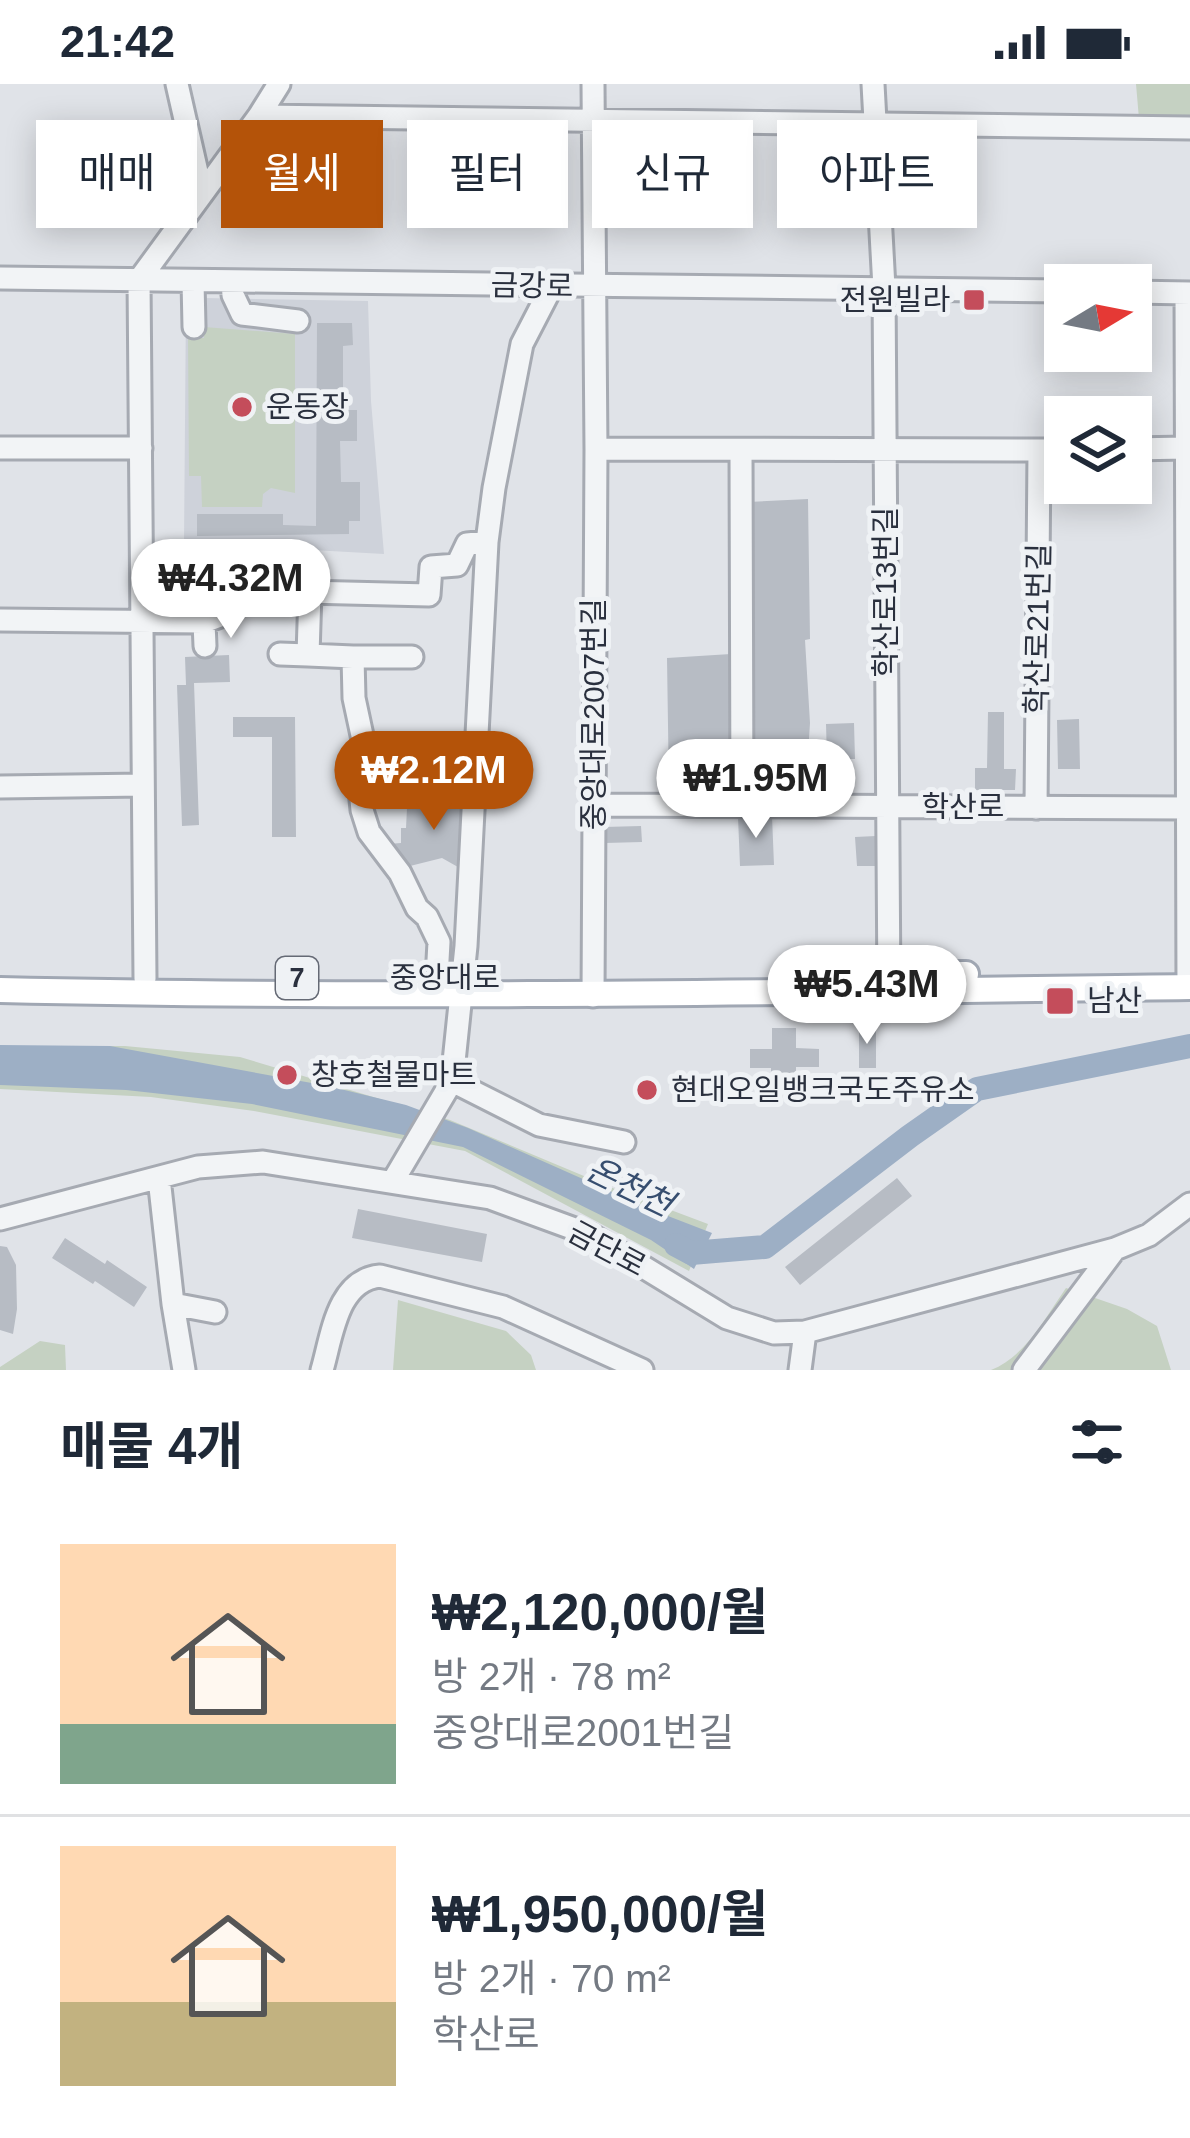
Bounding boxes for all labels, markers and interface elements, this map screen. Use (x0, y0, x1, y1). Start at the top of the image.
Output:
text: 21:42 (60, 16, 175, 67)
chip: 매매 (36, 120, 197, 228)
chip: 월세 (221, 120, 383, 228)
chip: 필터 (407, 120, 568, 228)
chip: 신규 (592, 120, 753, 228)
chip: 아파트 (777, 120, 977, 228)
north arrow (1044, 264, 1152, 372)
map controls (1044, 264, 1152, 504)
street label: 금강로 (490, 268, 574, 303)
place label: 전원빌라 (840, 283, 950, 316)
marker: 전원빌라 (961, 287, 987, 313)
place label: 운동장 (266, 390, 349, 423)
marker: 운동장 (229, 394, 255, 420)
button: layers (1044, 396, 1152, 504)
street label: 학산로13번길 (869, 506, 902, 678)
pin: ₩4.32M (133, 539, 329, 641)
street label: 학산로21번길 (1020, 543, 1055, 715)
text: ₩4.32M (158, 556, 304, 599)
street label: 중앙대로2007번길 (577, 598, 610, 830)
pin: ₩2.12M (336, 731, 532, 833)
pin: ₩1.95M (658, 739, 854, 841)
text: ₩2.12M (361, 748, 507, 791)
text: ₩1.95M (683, 756, 829, 799)
street label: 학산로 (922, 790, 1004, 823)
pin: ₩5.43M (769, 945, 965, 1047)
road number: 7 (276, 957, 318, 999)
street label: 중앙대로 (390, 961, 500, 994)
text: ₩5.43M (794, 962, 940, 1005)
place label: 남산 (1087, 984, 1142, 1017)
marker: 남산 (1044, 985, 1076, 1017)
place label: 창호철물마트 (311, 1058, 477, 1091)
marker: 창호철물마트 (274, 1062, 300, 1088)
place label: 현대오일뱅크국도주유소 (671, 1073, 975, 1106)
marker: 현대오일뱅크국도주유소 (634, 1077, 660, 1103)
water label: 온천천 (581, 1150, 682, 1225)
street label: 금단로 (563, 1215, 652, 1283)
icon: filters (1064, 1409, 1130, 1475)
text: 매물 4개 (60, 1418, 243, 1475)
text: ₩2,120,000/월 (432, 1584, 768, 1641)
icon: home (156, 1592, 300, 1736)
text: 방 2개 · 78 m² (432, 1655, 671, 1698)
text: 중앙대로2001번길 (432, 1711, 734, 1754)
text: ₩1,950,000/월 (432, 1886, 768, 1943)
icon: home (156, 1894, 300, 2038)
text: 방 2개 · 70 m² (432, 1957, 671, 2000)
text: 학산로 (432, 2013, 540, 2056)

